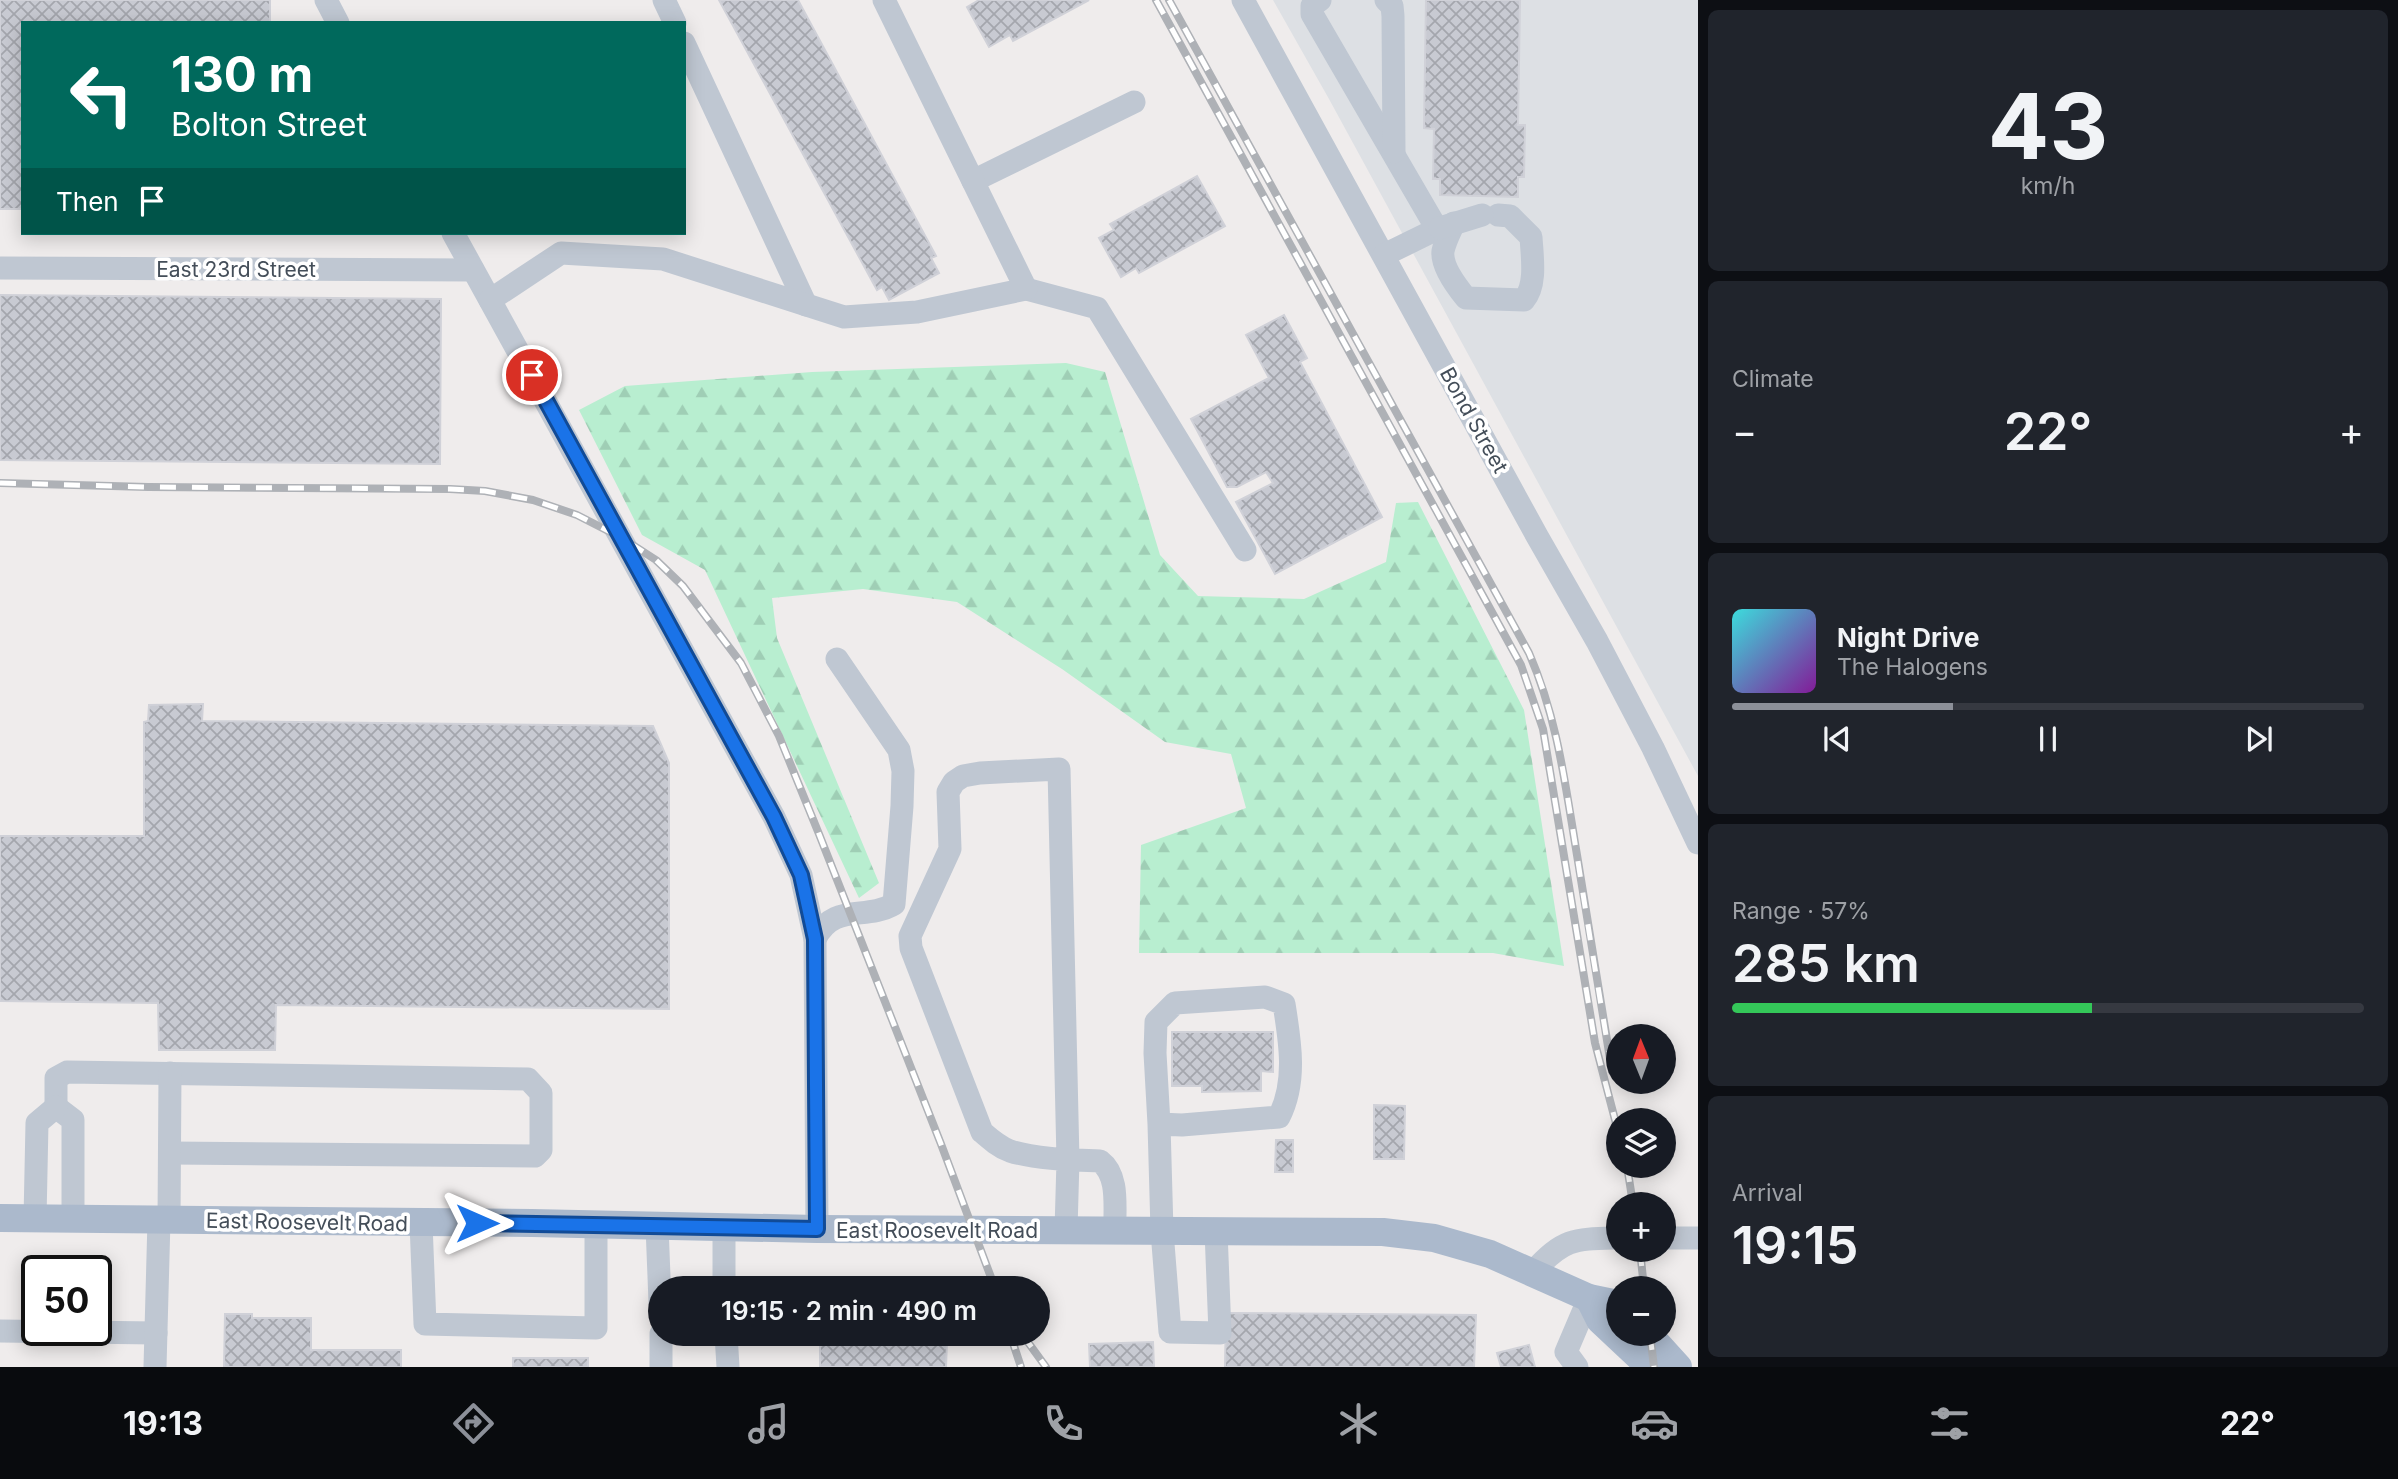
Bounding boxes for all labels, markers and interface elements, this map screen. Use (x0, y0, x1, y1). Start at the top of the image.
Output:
text: 130 m (171, 45, 313, 104)
icon: left (56, 49, 147, 140)
text: 43 (1988, 71, 2108, 181)
text: Bolton Street (171, 105, 367, 144)
text: km/h (2021, 172, 2075, 200)
icon: arrive (133, 182, 171, 220)
text: Then (56, 186, 119, 217)
street label: East 23rd Street (156, 257, 316, 282)
pin (502, 345, 562, 405)
icon: arrive (513, 356, 551, 394)
street label: Bond Street (1435, 363, 1513, 477)
text: Climate (1732, 365, 1814, 393)
text: 22° (2004, 400, 2092, 463)
text: − (1732, 408, 1757, 454)
text: + (2339, 408, 2364, 454)
text: Night Drive (1837, 622, 1979, 653)
text: The Halogens (1837, 653, 1988, 681)
icon: previous (1818, 720, 1856, 758)
icon: pause (2029, 720, 2067, 758)
icon: next (2240, 720, 2278, 758)
text: Range · 57% (1732, 897, 1870, 925)
text: 285 km (1732, 932, 1920, 995)
north arrow (1606, 1024, 1676, 1094)
map controls (1606, 1024, 1676, 1346)
button: layers (1606, 1108, 1676, 1178)
text: Arrival (1732, 1179, 1803, 1207)
position arrow (440, 1186, 514, 1260)
button: + (1606, 1192, 1676, 1262)
street label: East Roosevelt Road (206, 1208, 408, 1236)
text: 19:15 (1732, 1214, 1859, 1277)
street label: East Roosevelt Road (836, 1218, 1038, 1243)
speed limit sign: 50 (21, 1255, 112, 1346)
button: − (1606, 1276, 1676, 1346)
text: 19:15 · 2 min · 490 m (721, 1295, 977, 1326)
icon: directions (449, 1399, 498, 1448)
icon: music (744, 1399, 793, 1448)
icon: phone (1039, 1399, 1088, 1448)
icon: climate (1334, 1399, 1383, 1448)
icon: car (1630, 1399, 1679, 1448)
icon: filters (1925, 1399, 1974, 1448)
text: 19:13 (123, 1404, 203, 1443)
text: 22° (2220, 1404, 2275, 1443)

